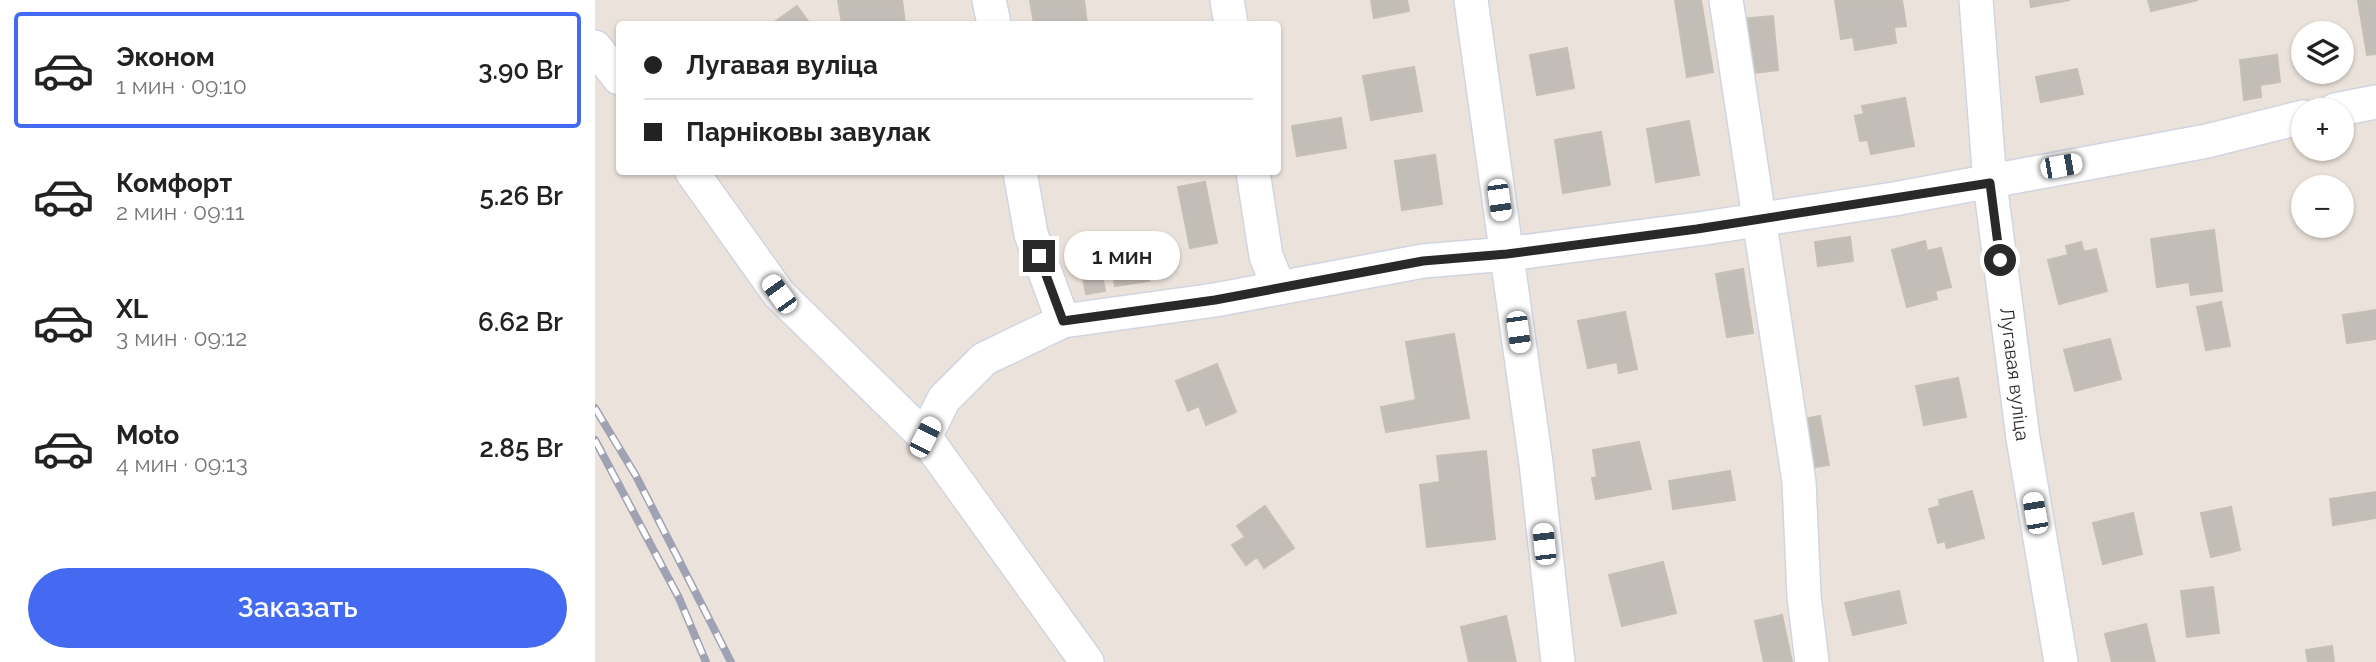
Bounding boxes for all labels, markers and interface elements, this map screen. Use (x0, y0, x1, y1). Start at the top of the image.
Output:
map controls (2291, 21, 2354, 238)
button: layers (2291, 21, 2354, 84)
icon: car (32, 39, 95, 102)
text: Эконом (116, 42, 215, 72)
text: Лугавая вуліца (686, 50, 878, 80)
text: 3.90 Br (478, 55, 563, 85)
text: 1 мин · 09:10 (116, 72, 247, 99)
button: + (2291, 98, 2354, 161)
text: Парніковы завулак (686, 117, 931, 147)
car (2039, 152, 2084, 180)
icon: car (32, 165, 95, 228)
text: Комфорт (116, 168, 232, 198)
button: − (2291, 175, 2354, 238)
car (1486, 178, 1513, 222)
text: 5.26 Br (479, 181, 563, 211)
text: 2 мин · 09:11 (116, 198, 245, 225)
callout: 1 мин (1063, 232, 1179, 280)
route end (1023, 240, 1055, 272)
text: 1 мин (1092, 242, 1152, 269)
route start (1984, 244, 2016, 276)
car (759, 271, 800, 317)
icon: car (32, 291, 95, 354)
text: XL (116, 294, 148, 324)
street label: Лугавая вуліца (1996, 306, 2034, 442)
text: 6.62 Br (478, 307, 563, 337)
car (1505, 310, 1532, 354)
text: 3 мин · 09:12 (116, 324, 247, 351)
car (907, 414, 944, 460)
icon: car (32, 417, 95, 480)
text: Moto (116, 420, 179, 450)
text: 2.85 Br (480, 433, 563, 463)
text: 4 мин · 09:13 (116, 450, 248, 477)
car (2022, 490, 2049, 536)
car (1532, 522, 1557, 566)
button: Заказать (28, 568, 567, 648)

